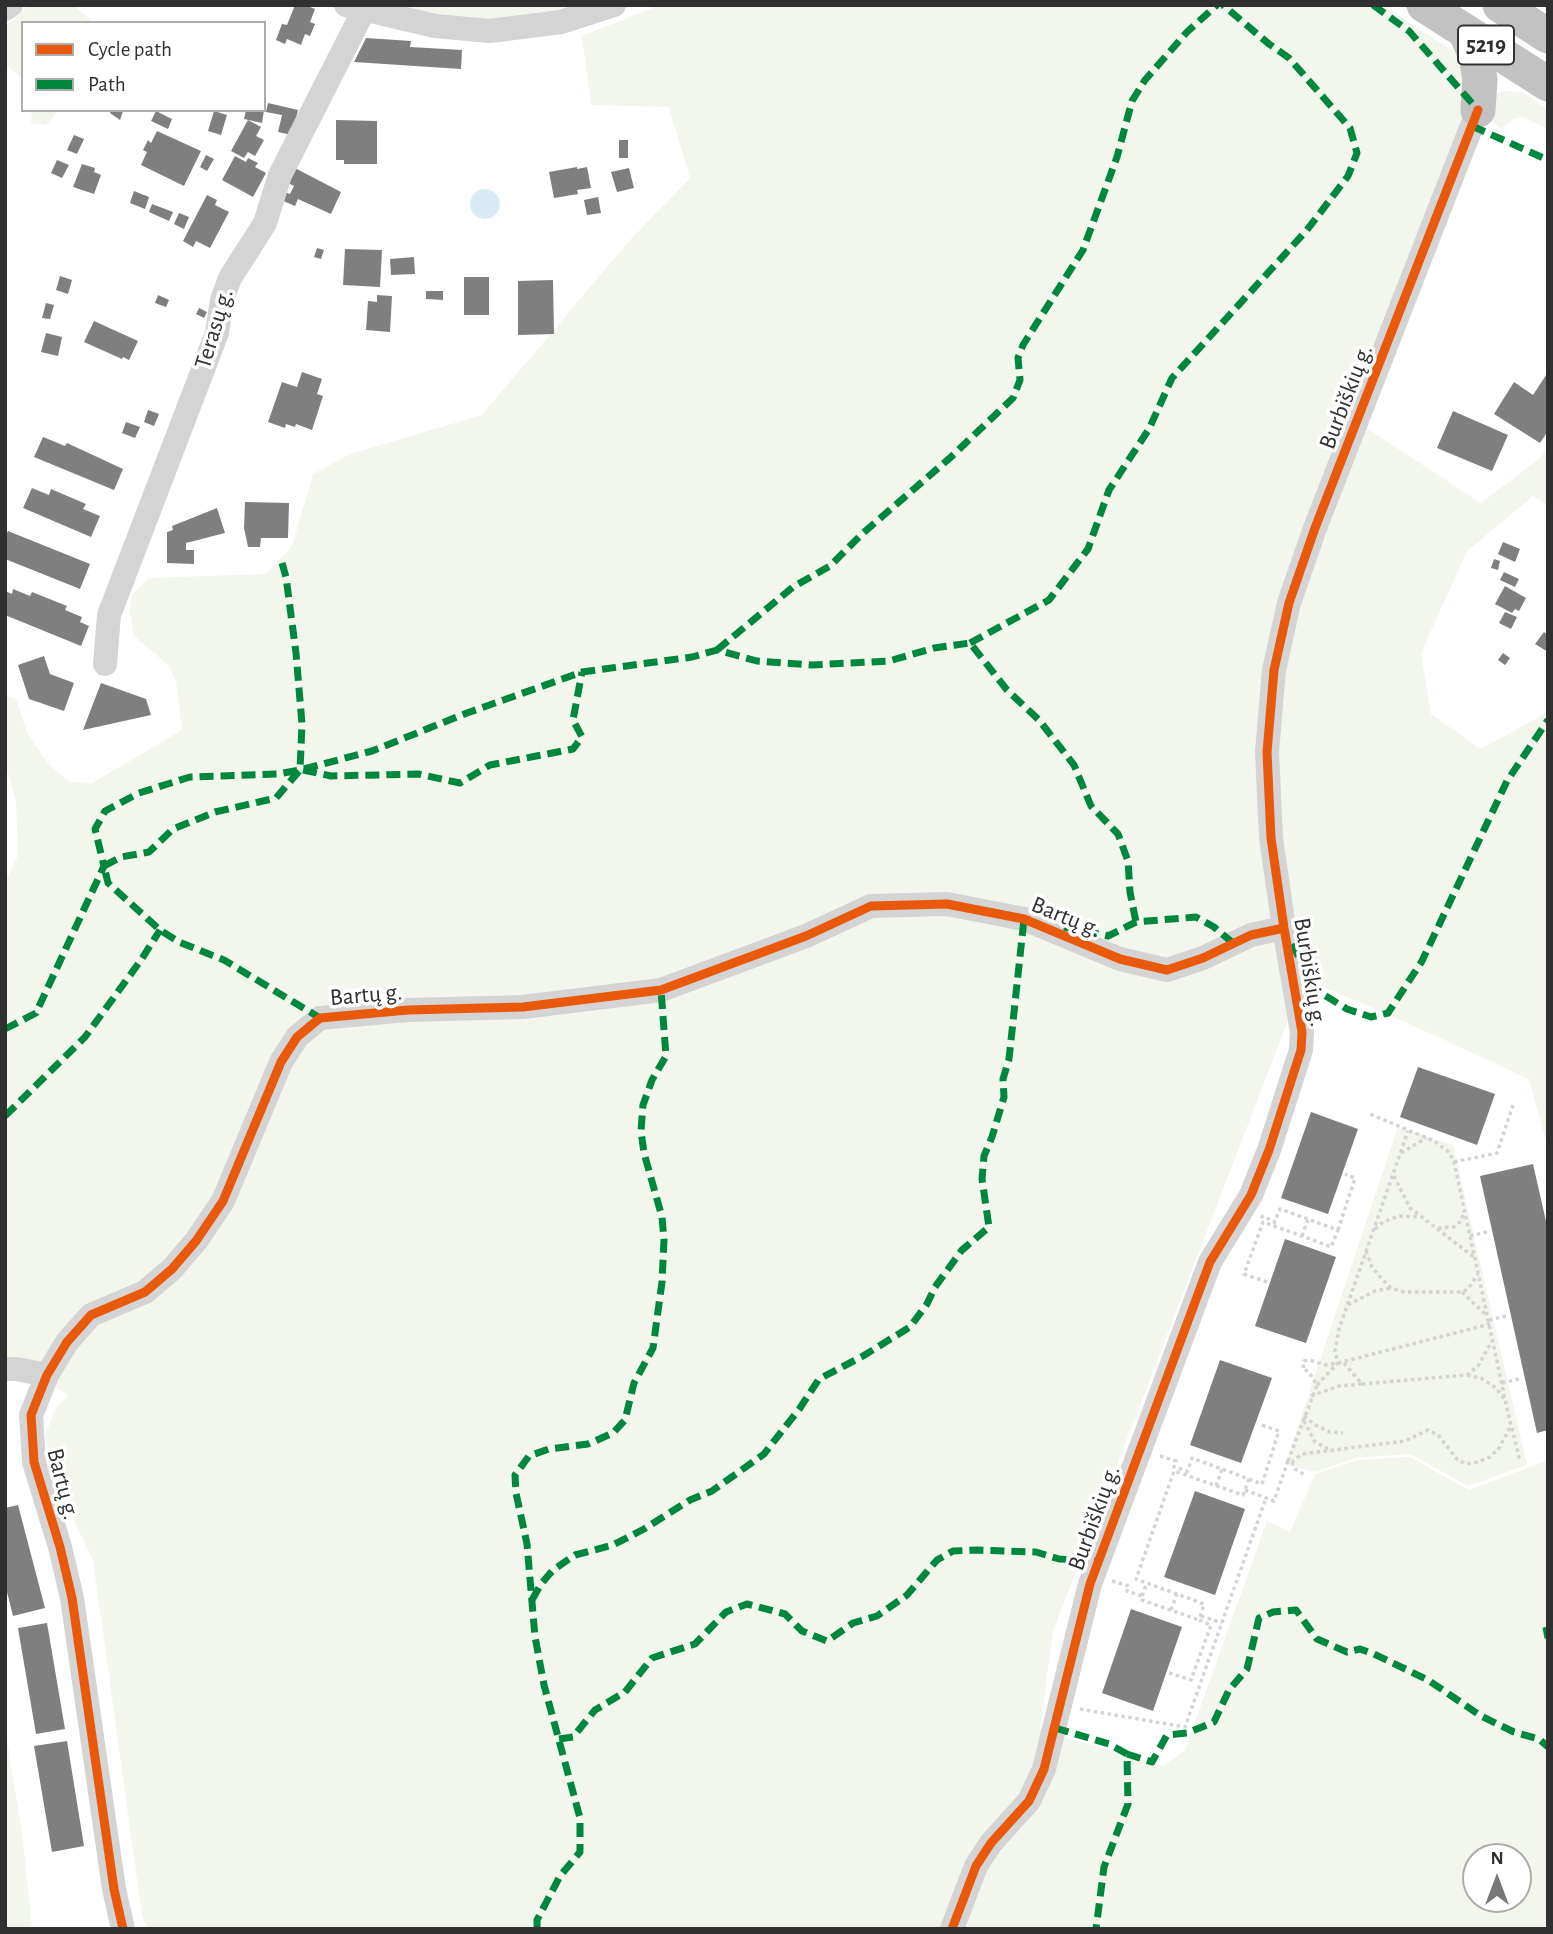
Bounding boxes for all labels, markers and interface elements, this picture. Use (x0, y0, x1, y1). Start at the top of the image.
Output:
legend (21, 21, 266, 112)
road number: 5219 (1458, 26, 1514, 64)
text: Cycle path (88, 39, 172, 60)
text: Path (88, 74, 126, 95)
street label: Terasų g. (188, 286, 240, 372)
street label: Burbiškių g. (1313, 341, 1379, 453)
street label: Bartų g. (1027, 890, 1105, 944)
street label: Burbiškių g. (1287, 916, 1333, 1028)
street label: Bartų g. (329, 977, 403, 1013)
street label: Bartų g. (40, 1445, 86, 1523)
street label: Burbiškių g. (1062, 1461, 1126, 1575)
north arrow (1462, 1843, 1532, 1913)
text: N (1490, 1849, 1504, 1868)

